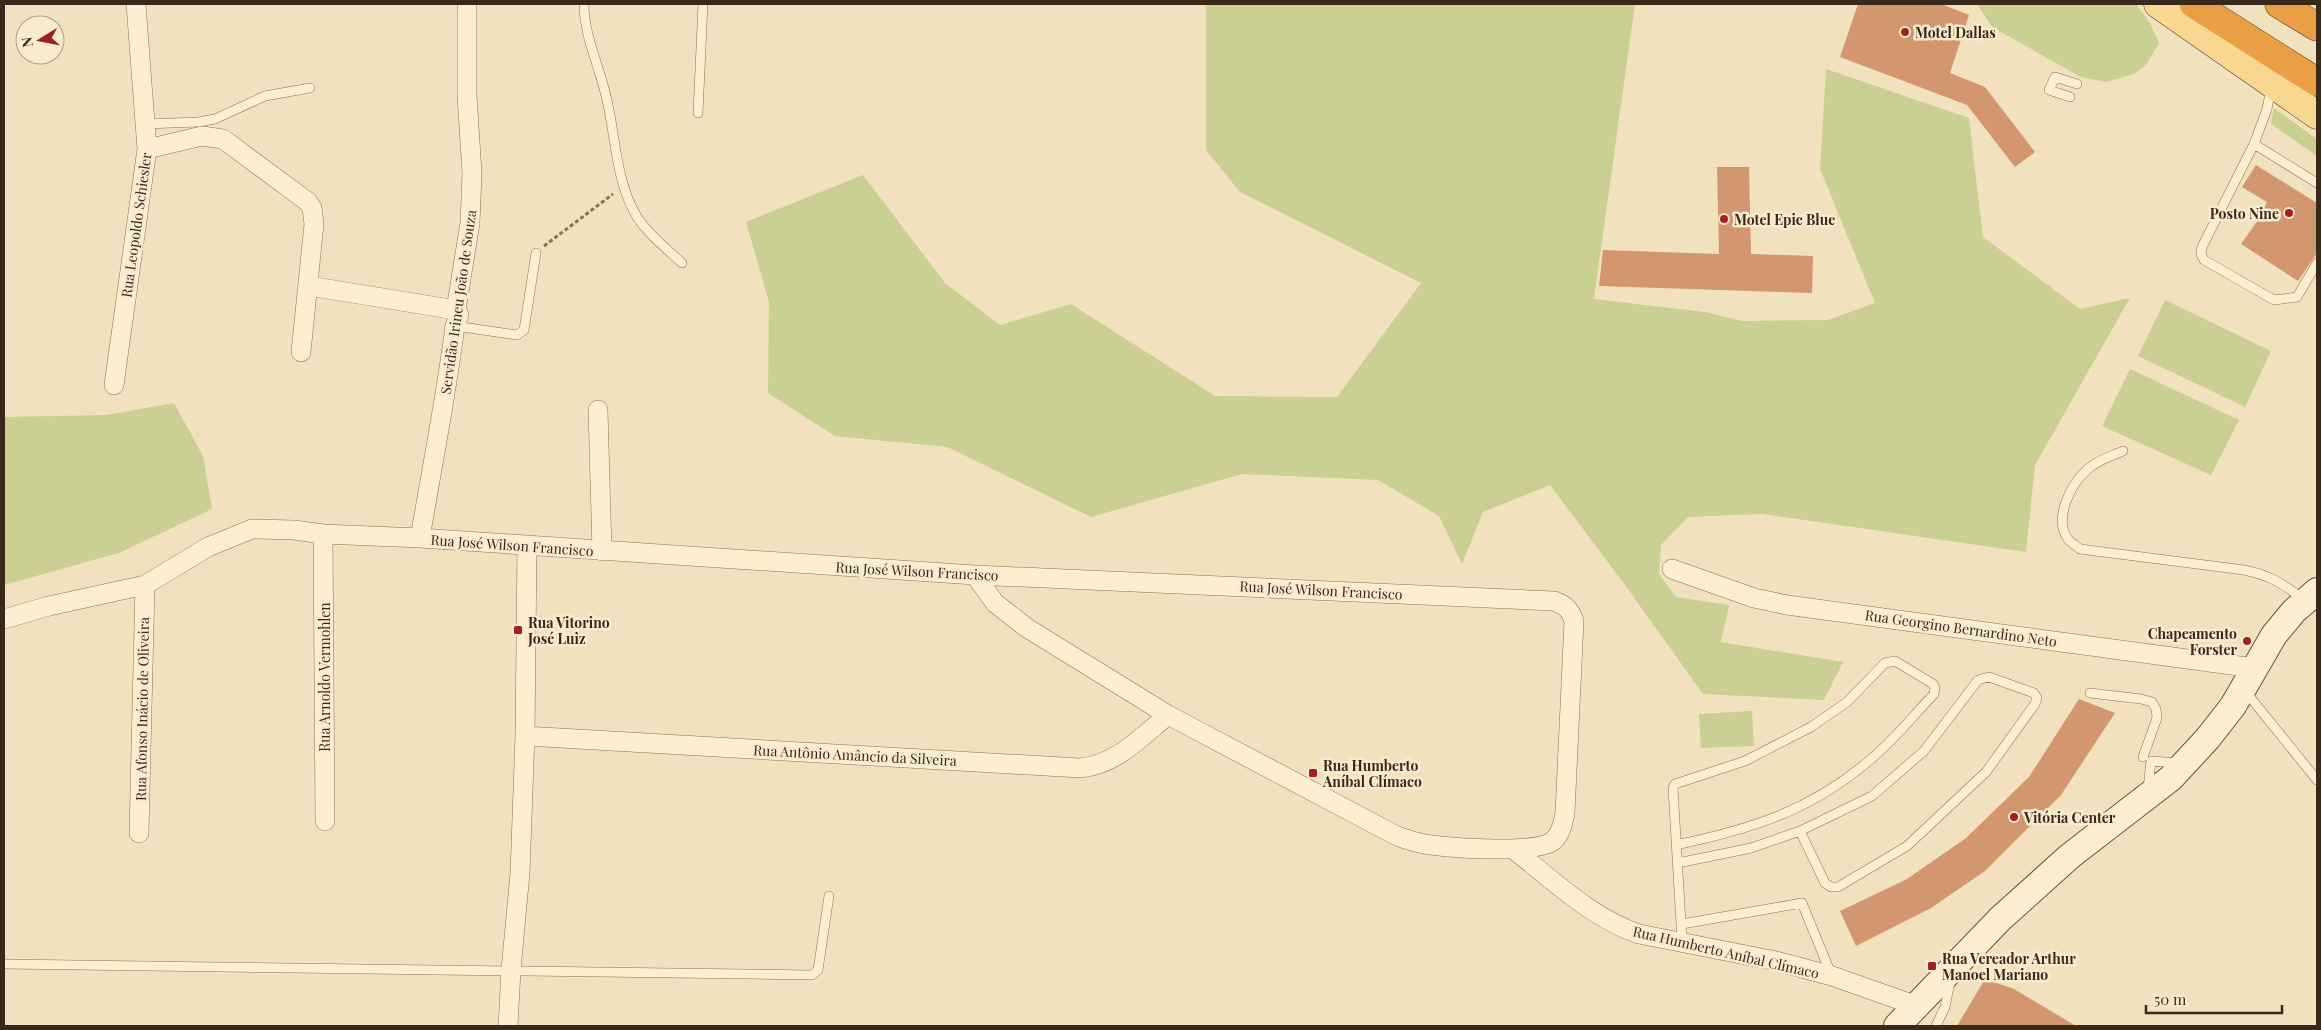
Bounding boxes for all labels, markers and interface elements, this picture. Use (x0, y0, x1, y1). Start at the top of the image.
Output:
north arrow (15, 15, 65, 65)
place label: Motel Dallas (1915, 23, 1996, 42)
marker: Motel Dallas (1899, 26, 1911, 38)
text: N (16, 36, 37, 49)
street label: Rua Leopoldo Schiesler (116, 150, 156, 299)
place label: Posto Nine (2210, 204, 2279, 223)
marker: Posto Nine (2283, 207, 2295, 219)
street label: Servidão Irineu João de Souza (436, 209, 480, 395)
place label: Motel Epic Blue (1734, 210, 1835, 229)
marker: Motel Epic Blue (1718, 213, 1730, 225)
street label: Rua José Wilson Francisco (430, 530, 594, 560)
street label: Rua José Wilson Francisco (835, 557, 999, 585)
street label: Rua José Wilson Francisco (1239, 576, 1403, 604)
street label: Rua Arnoldo Vermohlen (315, 602, 334, 752)
street label: Rua Georgino Bernardino Neto (1864, 605, 2059, 651)
place label: Rua Vitorino José Luiz (527, 613, 610, 648)
street label: Rua Afonso Inácio de Oliveira (131, 617, 153, 801)
marker: Rua Vitorino José Luiz (512, 624, 524, 636)
place label: Chapeamento Forster (2148, 624, 2237, 659)
marker: Chapeamento Forster (2241, 635, 2253, 647)
street label: Rua Antônio Amâncio da Silveira (753, 740, 957, 770)
place label: Rua Humberto Aníbal Clímaco (1322, 756, 1422, 791)
marker: Rua Humberto Aníbal Clímaco (1307, 767, 1319, 779)
place label: Vitória Center (2023, 808, 2116, 827)
marker: Vitória Center (2008, 811, 2020, 823)
street label: Rua Humberto Aníbal Clímaco (1631, 921, 1821, 983)
place label: Rua Vereador Arthur Manoel Mariano (1942, 949, 2076, 984)
marker: Rua Vereador Arthur Manoel Mariano (1926, 960, 1938, 972)
scale bar (2146, 982, 2282, 1014)
text: 50 m (2154, 989, 2187, 1009)

